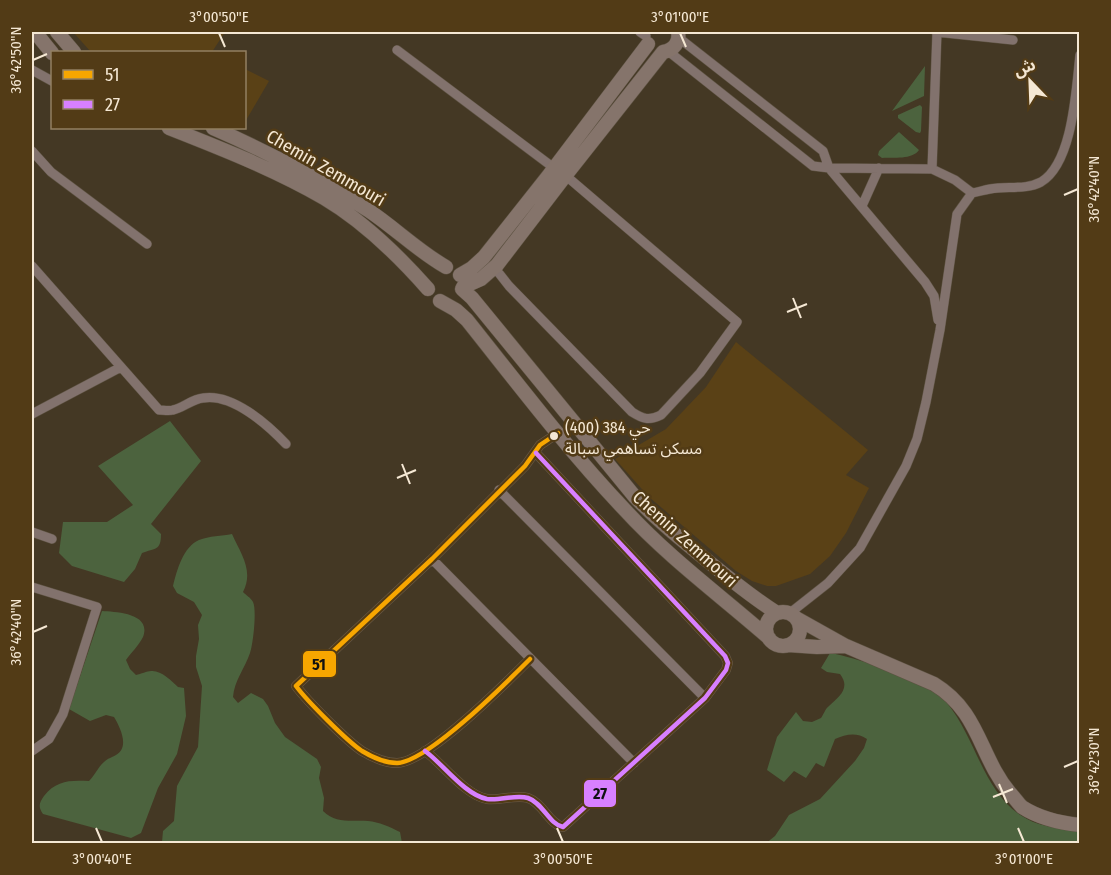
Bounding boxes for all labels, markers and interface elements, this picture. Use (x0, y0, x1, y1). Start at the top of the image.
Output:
text: 3°00'50"E (189, 8, 249, 26)
text: 3°01'00"E (651, 8, 709, 26)
text: 36°42'50"N (7, 26, 25, 94)
legend (51, 51, 246, 129)
north arrow (1000, 51, 1060, 111)
text: ش (1011, 55, 1038, 81)
text: 51 (105, 64, 119, 86)
text: 27 (105, 94, 120, 116)
street label: Chemin Zemmouri (263, 125, 389, 211)
text: 36°42'40"N (1085, 156, 1103, 222)
place label: حي 384 (400) مسكن تساهمي سبالة (565, 418, 702, 461)
marker: حي 384 (400) مسكن تساهمي سبالة (548, 430, 560, 442)
street label: Chemin Zemmouri (628, 486, 742, 592)
text: 36°42'40"N (7, 599, 25, 665)
line badge: 51 (302, 650, 337, 678)
text: 51 (312, 655, 326, 674)
text: 36°42'30"N (1085, 727, 1103, 795)
line badge: 27 (583, 779, 617, 808)
text: 27 (592, 784, 607, 803)
text: 3°00'40"E (72, 850, 132, 868)
text: 3°00'50"E (533, 850, 593, 868)
text: 3°01'00"E (995, 850, 1053, 868)

